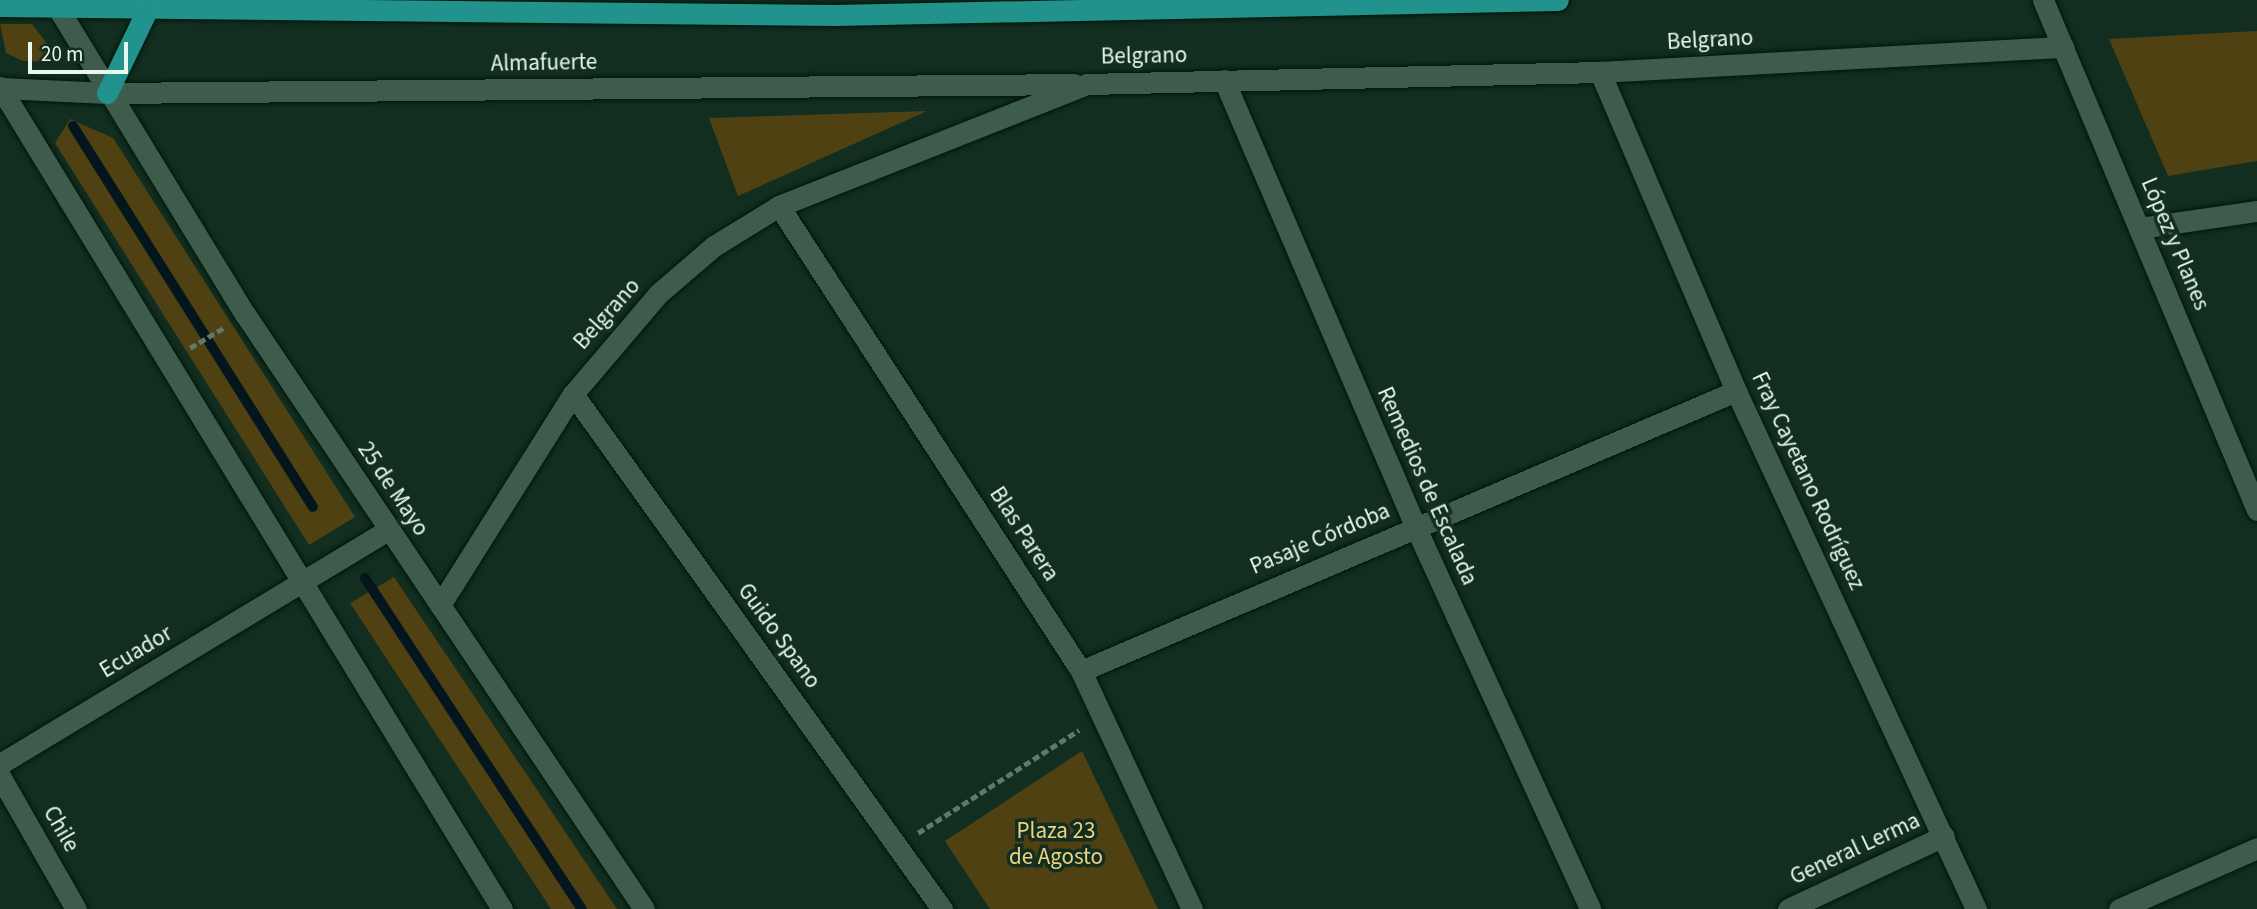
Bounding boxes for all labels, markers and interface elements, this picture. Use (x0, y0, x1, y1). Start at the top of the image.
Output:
street label: Belgrano (1666, 24, 1754, 56)
scale bar (32, 28, 131, 72)
text: 20 m (41, 39, 83, 69)
street label: Belgrano (1101, 41, 1187, 71)
street label: Almafuerte (491, 48, 597, 78)
street label: López y Planes (2135, 174, 2215, 314)
street label: Belgrano (568, 273, 646, 355)
street label: Fray Cayetano Rodríguez (1745, 368, 1871, 594)
street label: Remedios de Escalada (1371, 383, 1483, 589)
street label: 25 de Mayo (351, 437, 435, 541)
street label: Blas Parera (983, 482, 1065, 586)
street label: Pasaje Córdoba (1246, 497, 1394, 581)
street label: Guido Spano (732, 578, 826, 694)
street label: Ecuador (95, 620, 177, 684)
street label: Chile (37, 801, 85, 857)
street label: General Lerma (1786, 807, 1924, 891)
park label: Plaza 23 de Agosto (1009, 817, 1103, 871)

